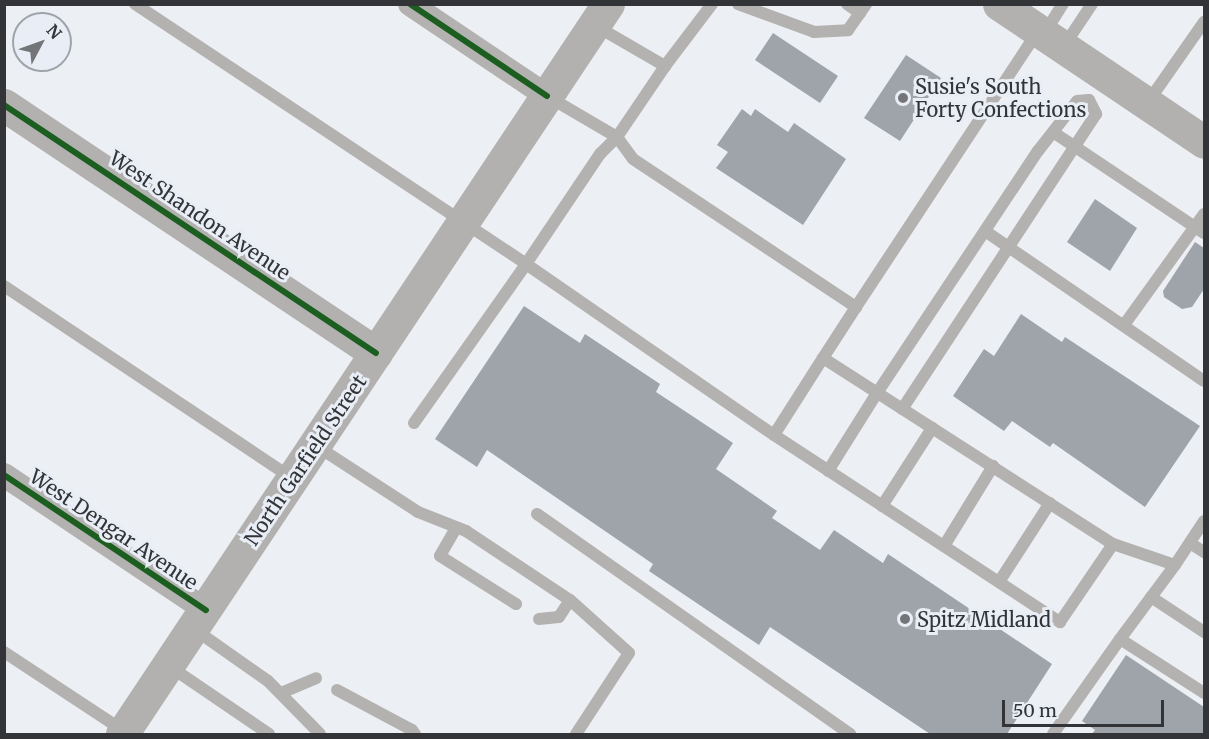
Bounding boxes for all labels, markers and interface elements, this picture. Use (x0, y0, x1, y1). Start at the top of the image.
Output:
north arrow (12, 12, 72, 72)
text: N (42, 20, 66, 43)
place label: Susie's South Forty Confections (915, 74, 1086, 121)
marker: Susie's South Forty Confections (896, 91, 910, 105)
street label: West Shandon Avenue (105, 146, 295, 284)
street label: North Garfield Street (239, 370, 371, 550)
street label: West Dengar Avenue (25, 464, 203, 594)
place label: Spitz Midland (917, 607, 1051, 631)
marker: Spitz Midland (898, 612, 912, 626)
scale bar (1005, 688, 1167, 726)
text: 50 m (1013, 699, 1057, 722)

